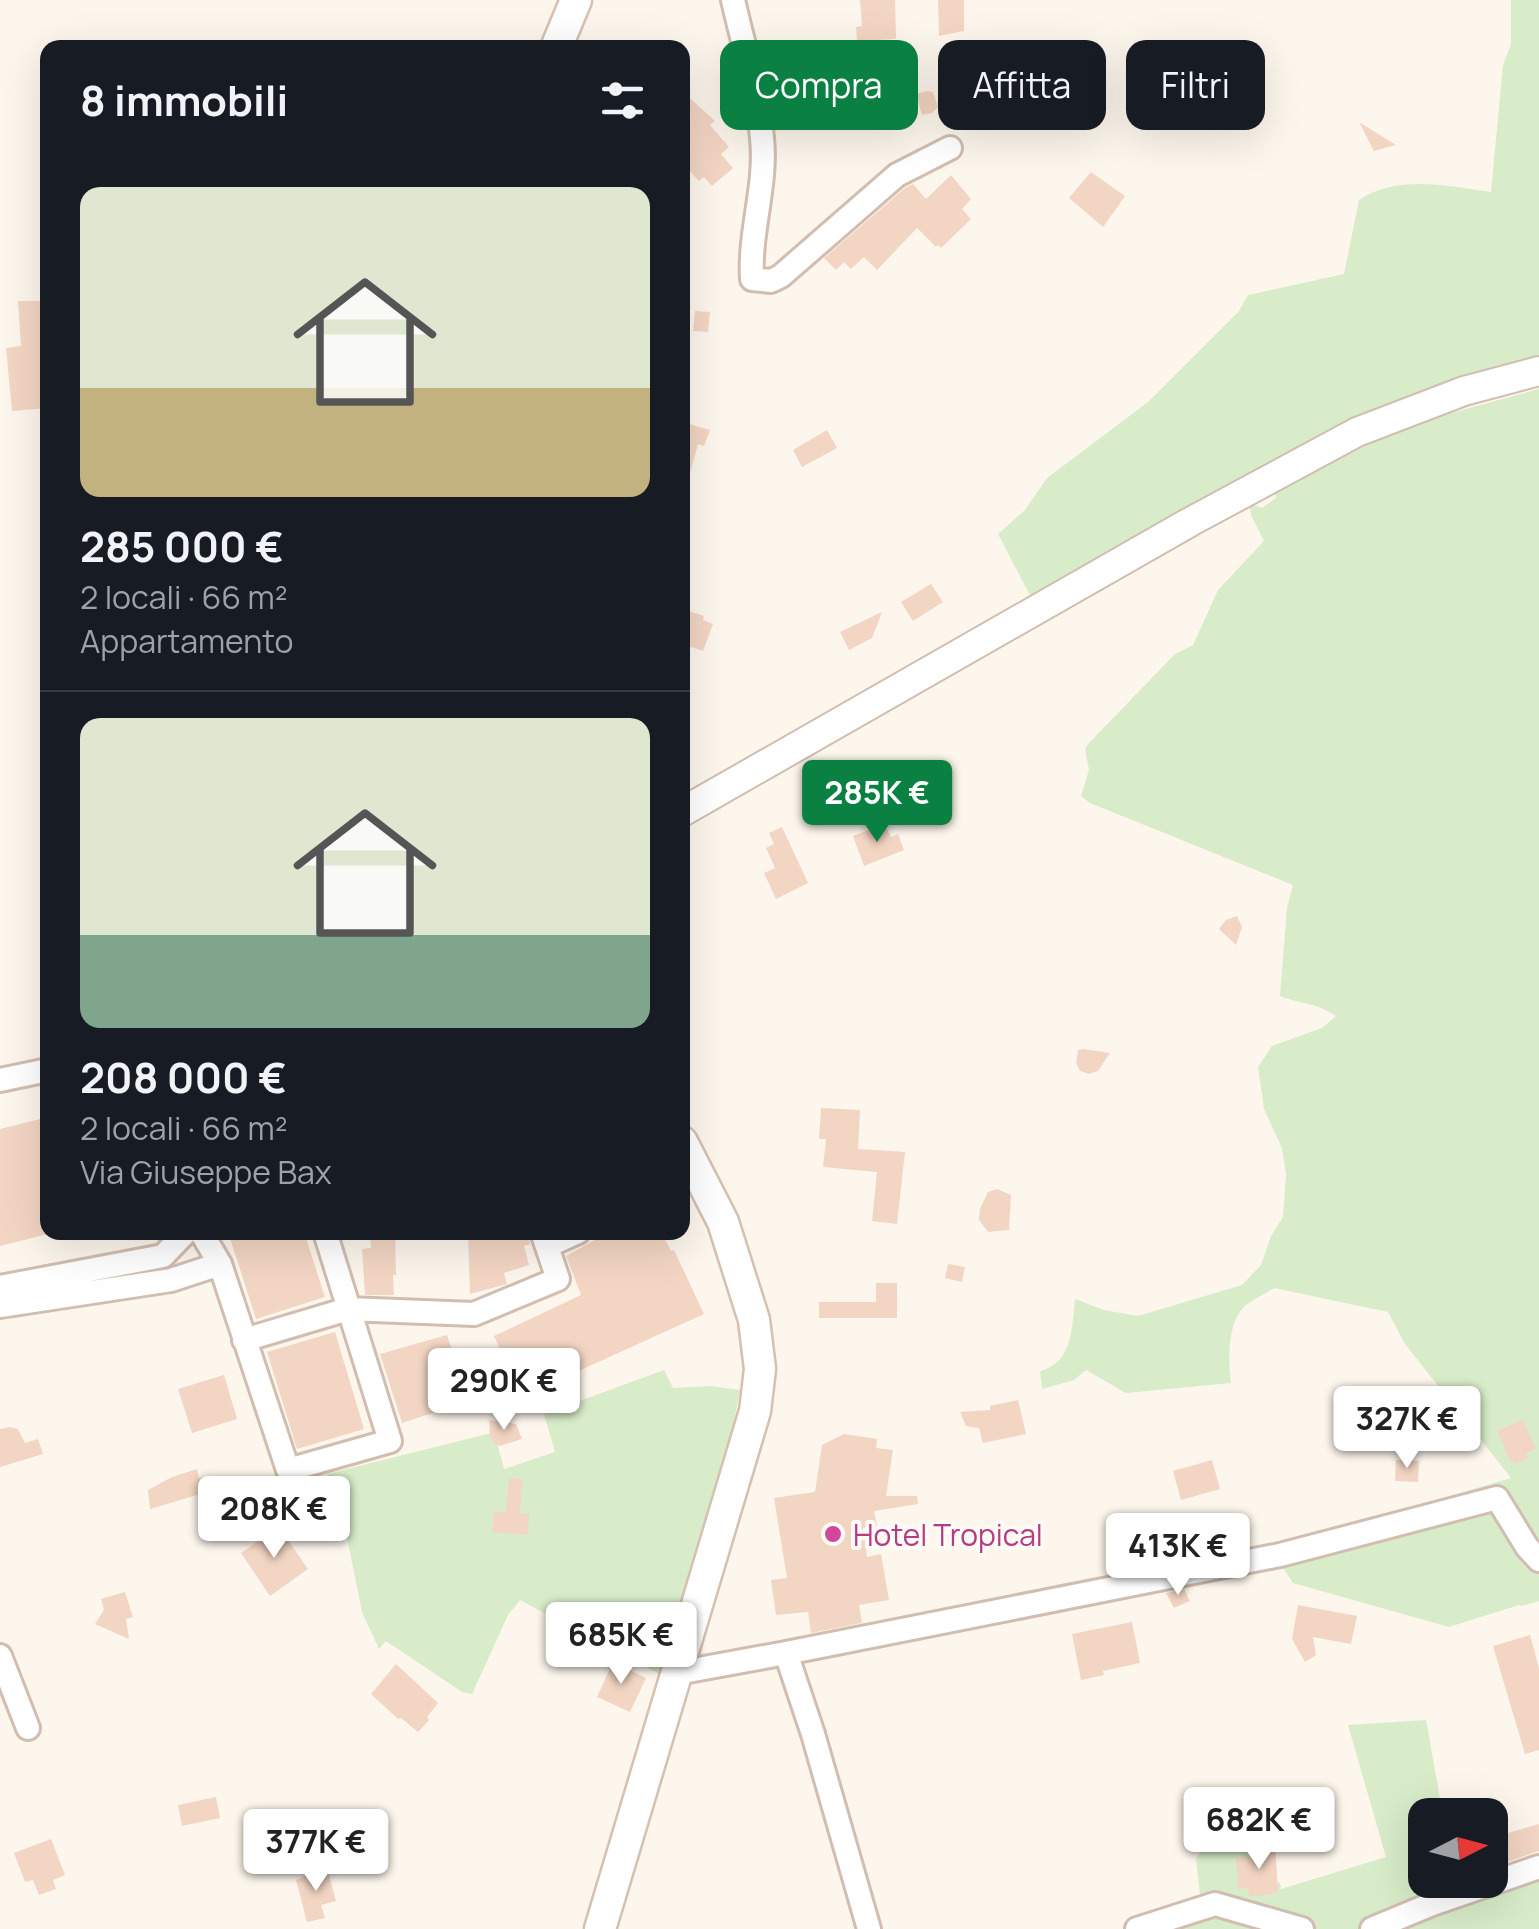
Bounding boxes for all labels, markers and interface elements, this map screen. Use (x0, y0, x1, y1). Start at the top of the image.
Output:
chip: Compra (720, 40, 918, 130)
chip: Affitta (938, 40, 1106, 130)
chip: Filtri (1126, 40, 1265, 130)
text: 8 immobili (80, 71, 288, 129)
icon: filters (595, 73, 650, 128)
icon: home (275, 252, 455, 432)
text: 285 000 € (80, 517, 284, 575)
text: 2 locali · 66 m² (80, 575, 287, 619)
text: Appartamento (80, 619, 293, 663)
pin: 285K € (796, 760, 958, 845)
text: 285K € (824, 770, 930, 814)
icon: home (275, 783, 455, 963)
text: 208 000 € (80, 1048, 287, 1106)
text: 2 locali · 66 m² (80, 1106, 287, 1150)
text: Via Giuseppe Bax (80, 1150, 332, 1194)
pin: 290K € (423, 1348, 585, 1433)
text: 290K € (450, 1358, 558, 1402)
pin: 327K € (1326, 1386, 1488, 1471)
text: 327K € (1355, 1396, 1459, 1440)
pin: 208K € (193, 1476, 355, 1561)
text: 208K € (220, 1486, 328, 1530)
pin: 413K € (1097, 1513, 1259, 1598)
place label: Hotel Tropical (853, 1514, 1043, 1555)
marker: Hotel Tropical (822, 1523, 844, 1545)
text: 413K € (1128, 1523, 1228, 1567)
pin: 685K € (540, 1602, 702, 1687)
text: 685K € (568, 1612, 674, 1656)
pin: 682K € (1178, 1787, 1340, 1872)
text: 682K € (1206, 1797, 1312, 1841)
north arrow (1408, 1798, 1508, 1898)
map controls (1408, 1798, 1508, 1898)
pin: 377K € (235, 1809, 397, 1894)
text: 377K € (265, 1819, 367, 1863)

